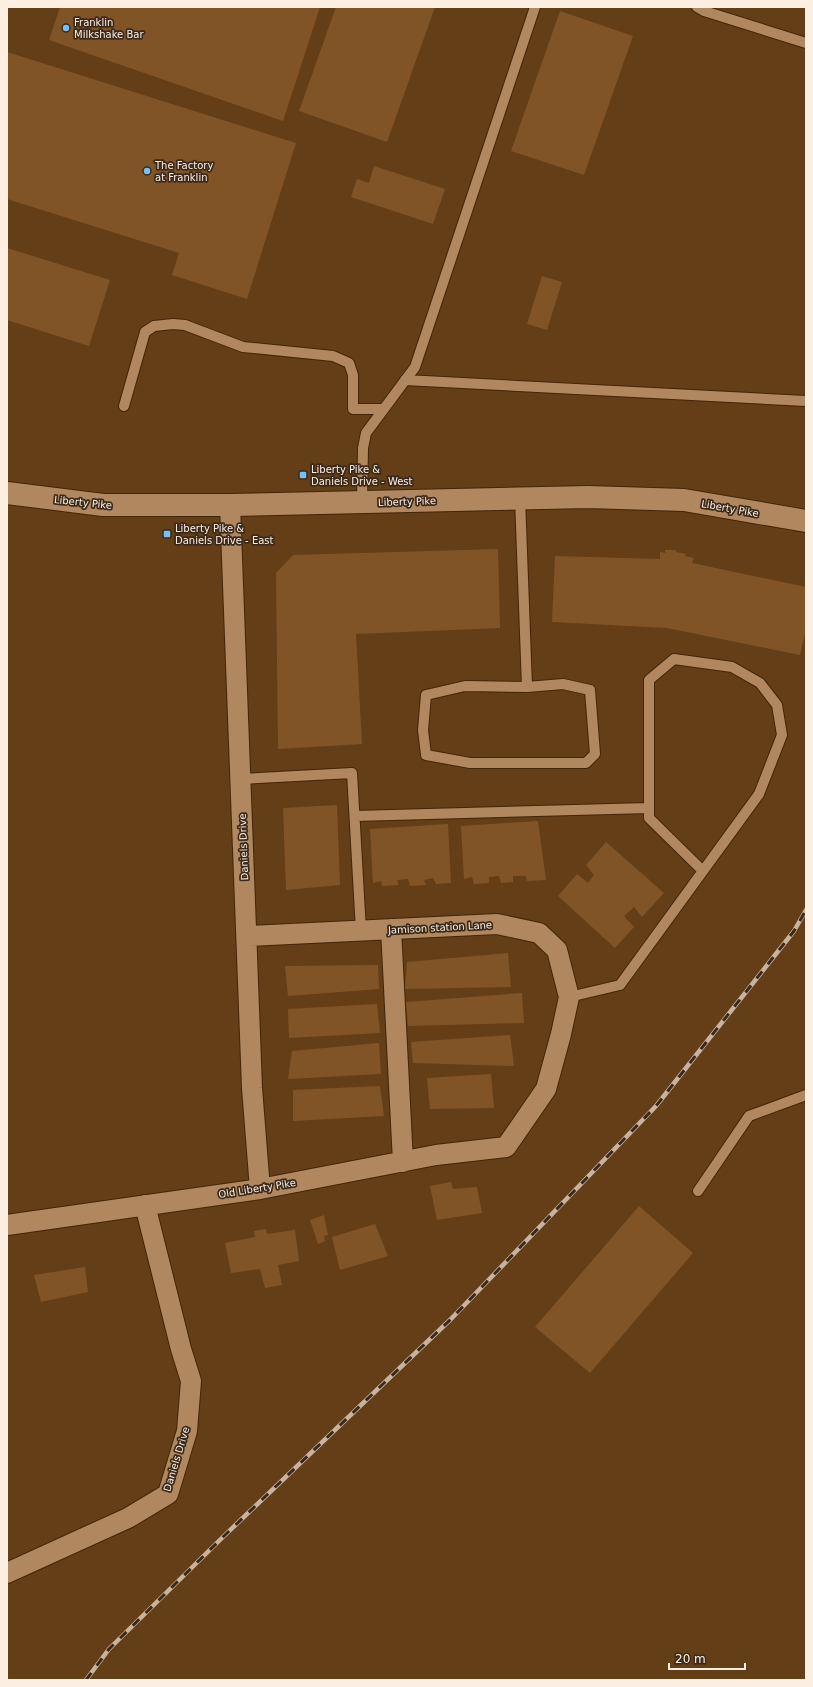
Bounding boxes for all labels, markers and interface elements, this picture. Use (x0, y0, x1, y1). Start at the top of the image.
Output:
place label: Franklin Milkshake Bar (74, 17, 144, 40)
marker: Franklin Milkshake Bar (61, 23, 71, 33)
place label: The Factory at Franklin (154, 160, 213, 183)
marker: The Factory at Franklin (142, 166, 152, 176)
place label: Liberty Pike & Daniels Drive - West (311, 464, 413, 487)
marker: Liberty Pike & Daniels Drive - West (298, 470, 308, 480)
street label: Liberty Pike (53, 494, 112, 511)
street label: Liberty Pike (378, 495, 436, 508)
street label: Liberty Pike (700, 498, 760, 519)
place label: Liberty Pike & Daniels Drive - East (175, 523, 274, 546)
marker: Liberty Pike & Daniels Drive - East (162, 529, 172, 539)
street label: Daniels Drive (237, 813, 250, 881)
street label: Jamison station Lane (387, 919, 492, 936)
street label: Old Liberty Pike (218, 1177, 297, 1200)
street label: Daniels Drive (161, 1426, 192, 1493)
scale bar (669, 1645, 745, 1671)
text: 20 m (675, 1652, 706, 1666)

